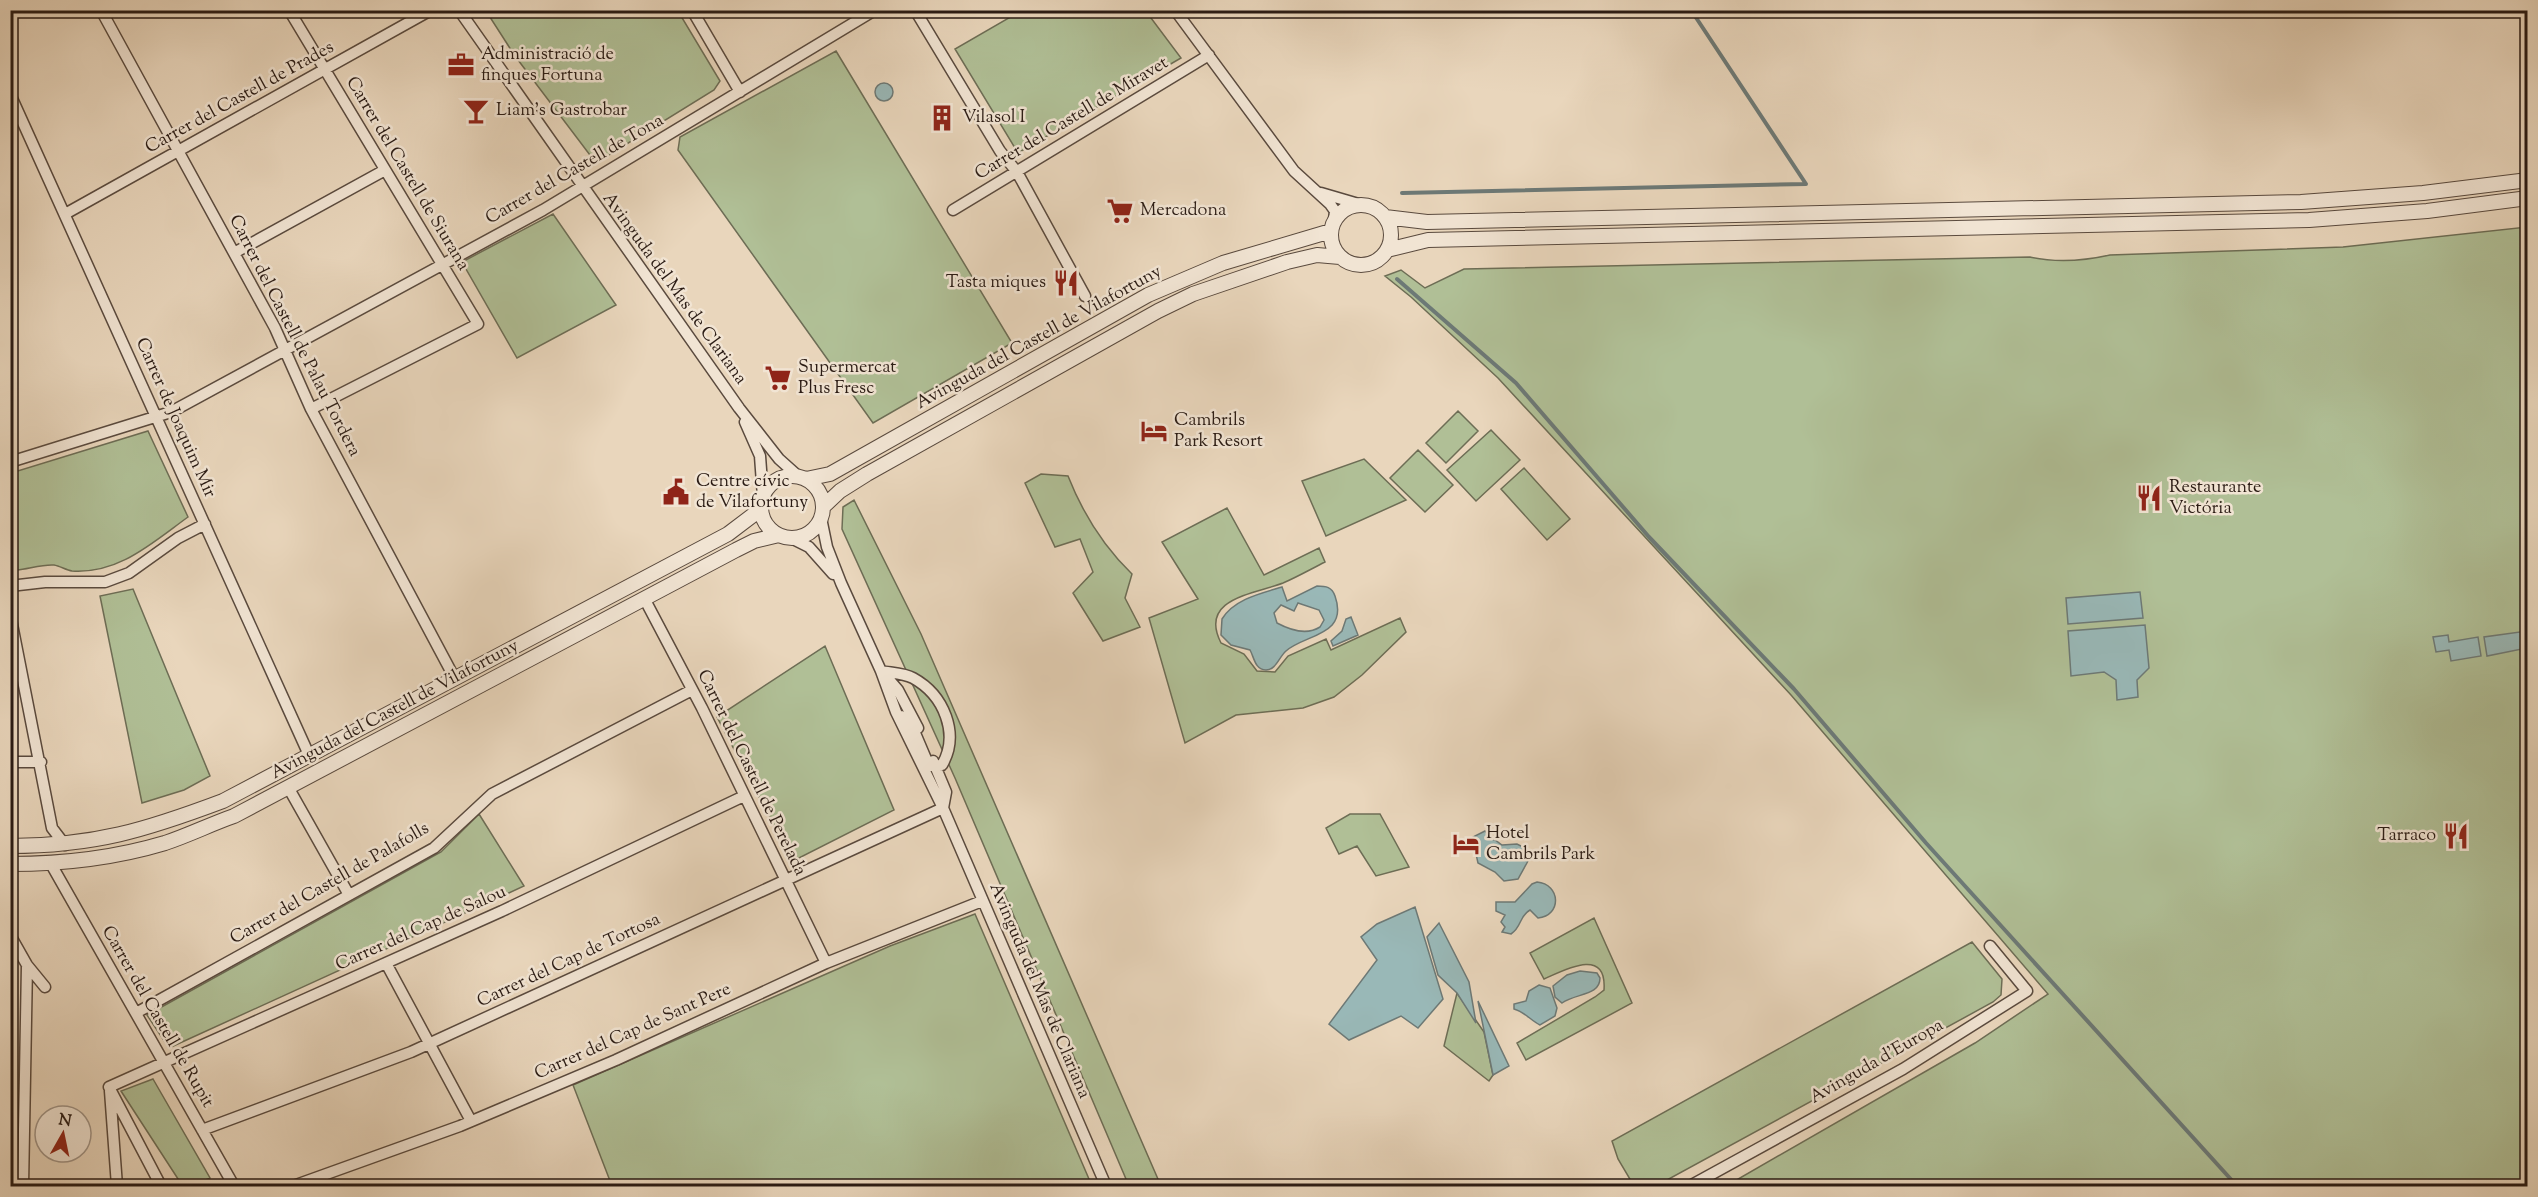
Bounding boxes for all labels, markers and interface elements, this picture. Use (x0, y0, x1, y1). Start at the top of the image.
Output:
street label: Carrer del Castell de Prades (141, 35, 339, 161)
place label: Administració de finques Fortuna (481, 42, 614, 89)
office icon: Administració de finques Fortuna (446, 50, 476, 80)
street label: Carrer del Castell de Miravet (970, 51, 1174, 187)
street label: Carrer del Castell de Siurana (339, 72, 475, 276)
bar icon: Liam's Gastrobar (461, 96, 491, 126)
place label: Liam's Gastrobar (496, 98, 627, 124)
building icon: Vilasol I (927, 103, 957, 133)
place label: Vilasol I (962, 105, 1026, 131)
street label: Carrer del Castell de Tona (481, 108, 669, 232)
street label: Avinguda del Mas de Clariana (595, 188, 753, 390)
supermarket icon: Mercadona (1105, 196, 1135, 226)
place label: Mercadona (1140, 198, 1226, 224)
street label: Carrer del Castell de Palau Tordera (221, 210, 367, 462)
street label: Avinguda del Castell de Vilafortuny (911, 259, 1167, 417)
restaurant icon: Tasta miques (1051, 268, 1081, 298)
place label: Tasta miques (946, 270, 1046, 296)
street label: Carrer de Joaquim Mir (128, 334, 222, 502)
place label: Supermercat Plus Fresc (798, 355, 896, 402)
supermarket icon: Supermercat Plus Fresc (763, 363, 793, 393)
place label: Cambrils Park Resort (1174, 408, 1263, 455)
hotel icon: Cambrils Park Resort (1139, 416, 1169, 446)
place label: Centre cívic de Vilafortuny (696, 469, 808, 516)
place label: Restaurante Victória (2169, 475, 2261, 522)
public building icon: Centre cívic de Vilafortuny (661, 477, 691, 507)
restaurant icon: Restaurante Victória (2134, 483, 2164, 513)
street label: Avinguda del Castell de Vilafortuny (266, 633, 524, 787)
street label: Carrer del Castell de Perelada (690, 666, 812, 880)
street label: Carrer del Castell de Palafolls (225, 816, 435, 952)
place label: Hotel Cambrils Park (1486, 821, 1596, 868)
restaurant icon: Tarraco (2441, 821, 2471, 851)
place label: Tarraco (2377, 823, 2436, 849)
hotel icon: Hotel Cambrils Park (1451, 829, 1481, 859)
street label: Avinguda del Mas de Clariana (982, 879, 1096, 1103)
street label: Carrer del Cap de Salou (331, 880, 511, 978)
street label: Carrer del Cap de Tortosa (473, 907, 665, 1015)
street label: Carrer del Castell de Rupit (94, 921, 220, 1113)
street label: Carrer del Cap de Sant Pere (531, 977, 735, 1087)
street label: Avinguda d'Europa (1805, 1013, 1949, 1111)
north arrow (33, 1104, 93, 1164)
text: N (57, 1109, 73, 1134)

